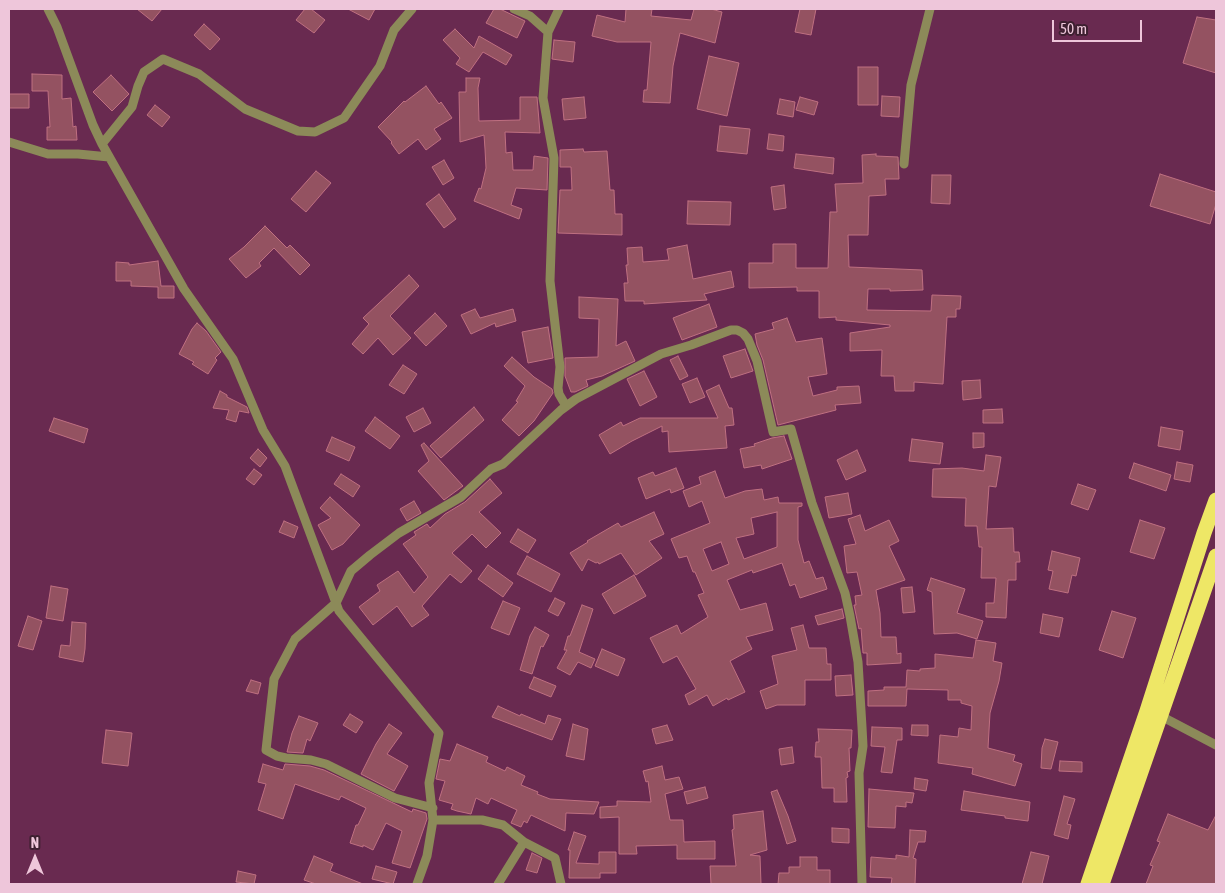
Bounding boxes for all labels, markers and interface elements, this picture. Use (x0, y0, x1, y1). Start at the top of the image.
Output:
scale bar (1055, 10, 1145, 42)
text: 50 m (1060, 20, 1087, 37)
north arrow (10, 833, 60, 883)
text: N (31, 835, 39, 851)

